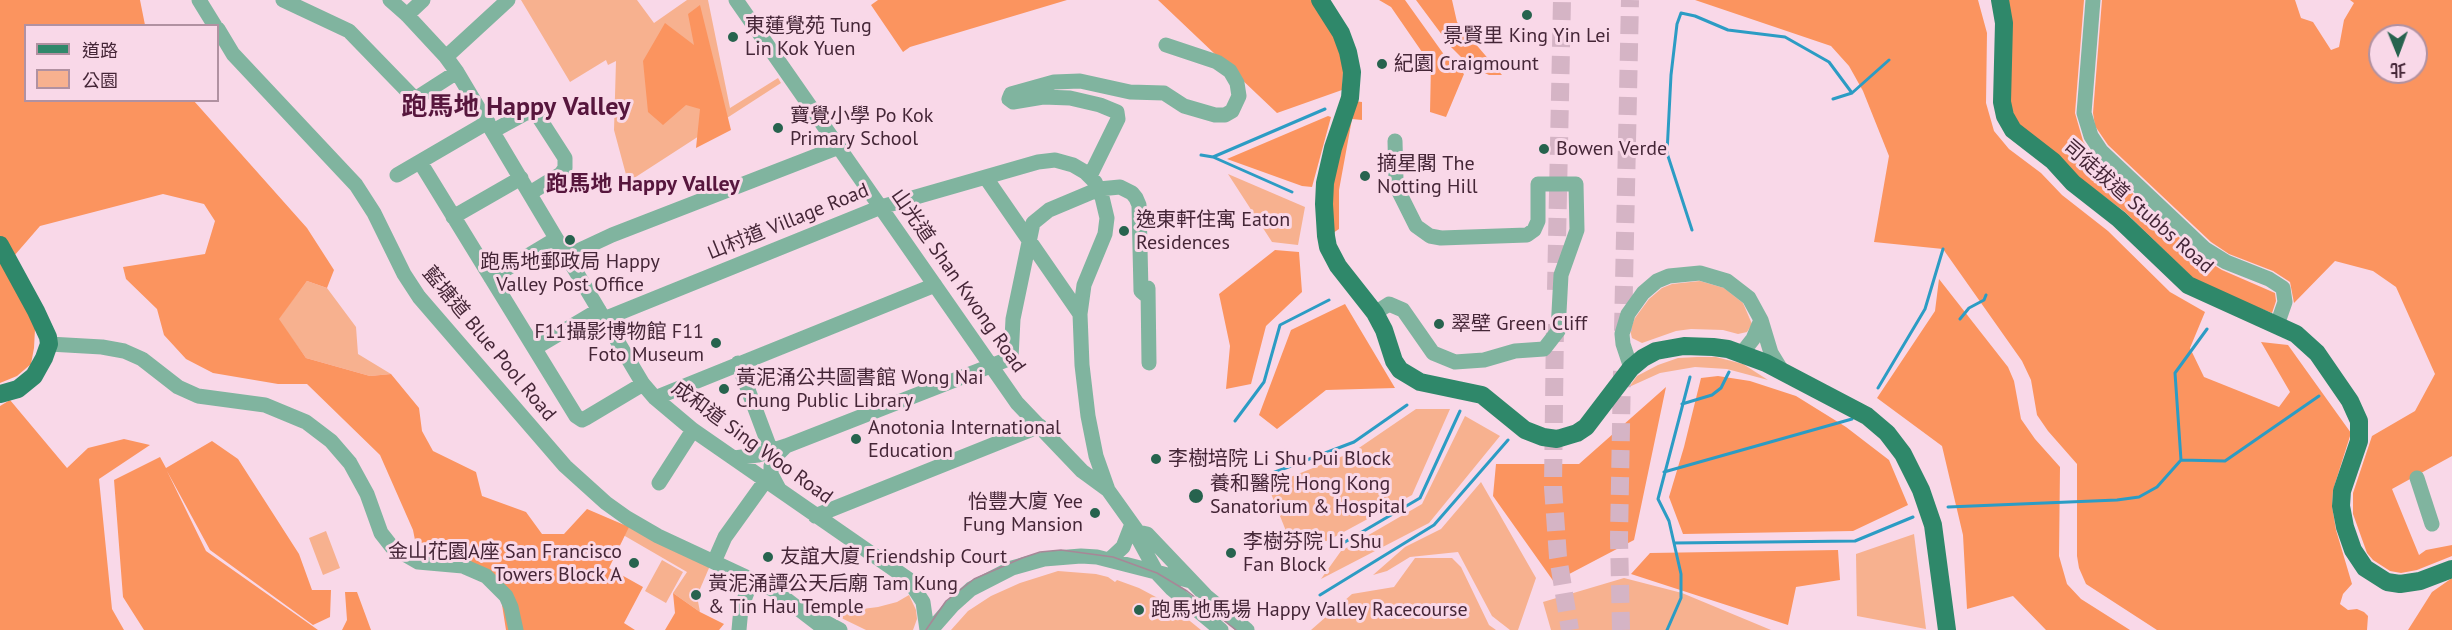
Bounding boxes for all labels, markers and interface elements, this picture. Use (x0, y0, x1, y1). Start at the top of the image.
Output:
marker: 景賢里 King Yin Lei (1520, 8, 1534, 22)
place label: 東蓮覺苑 Tung Lin Kok Yuen (745, 14, 872, 61)
legend (24, 24, 219, 102)
place label: 景賢里 King Yin Lei (1443, 24, 1611, 48)
north arrow (2368, 24, 2428, 84)
marker: 東蓮覺苑 Tung Lin Kok Yuen (726, 30, 740, 44)
text: 道路 (82, 39, 118, 62)
place label: 紀園 Craigmount (1394, 52, 1539, 76)
marker: 紀園 Craigmount (1375, 57, 1389, 71)
text: 北 (2390, 60, 2406, 80)
text: 公園 (82, 69, 118, 92)
district label: 跑馬地 Happy Valley (402, 92, 630, 124)
place label: 寶覺小學 Po Kok Primary School (790, 104, 933, 151)
marker: 寶覺小學 Po Kok Primary School (771, 121, 785, 135)
street label: 司徒拔道 Stubbs Road (2058, 135, 2218, 279)
place label: Bowen Verde (1556, 137, 1667, 161)
marker: Bowen Verde (1537, 142, 1551, 156)
place label: 摘星閣 The Notting Hill (1377, 152, 1478, 199)
marker: 摘星閣 The Notting Hill (1358, 169, 1372, 183)
district label: 跑馬地 Happy Valley (546, 172, 740, 198)
street label: 山村道 Village Road (704, 179, 872, 265)
street label: 山光道 Shan Kwong Road (885, 185, 1031, 377)
place label: 逸東軒住寓 Eaton Residences (1136, 208, 1290, 255)
marker: 逸東軒住寓 Eaton Residences (1117, 224, 1131, 238)
marker: 跑馬地郵政局 Happy Valley Post Office (563, 233, 577, 247)
place label: 跑馬地郵政局 Happy Valley Post Office (480, 250, 660, 297)
street label: 藍塘道 Blue Pool Road (417, 262, 561, 426)
place label: 翠壁 Green Cliff (1451, 312, 1587, 336)
marker: 翠壁 Green Cliff (1432, 317, 1446, 331)
place label: F11攝影博物館 F11 Foto Museum (534, 320, 704, 367)
marker: F11攝影博物館 F11 Foto Museum (709, 336, 723, 350)
place label: 黃泥涌公共圖書館 Wong Nai Chung Public Library (736, 366, 984, 413)
street label: 成和道 Sing Woo Road (667, 377, 837, 509)
marker: 黃泥涌公共圖書館 Wong Nai Chung Public Library (717, 382, 731, 396)
place label: Anotonia International Education (868, 416, 1061, 463)
marker: Anotonia International Education (849, 432, 863, 446)
place label: 李樹培院 Li Shu Pui Block (1168, 447, 1391, 471)
marker: 李樹培院 Li Shu Pui Block (1149, 452, 1163, 466)
place label: 養和醫院 Hong Kong Sanatorium & Hospital (1210, 472, 1406, 519)
marker: 養和醫院 Hong Kong Sanatorium & Hospital (1187, 487, 1205, 505)
place label: 怡豐大廈 Yee Fung Mansion (963, 490, 1083, 537)
marker: 怡豐大廈 Yee Fung Mansion (1088, 506, 1102, 520)
place label: 李樹芬院 Li Shu Fan Block (1243, 530, 1382, 577)
place label: 金山花園A座 San Francisco Towers Block A (388, 540, 622, 587)
place label: 友誼大廈 Friendship Court (780, 545, 1007, 569)
marker: 李樹芬院 Li Shu Fan Block (1224, 546, 1238, 560)
marker: 友誼大廈 Friendship Court (761, 550, 775, 564)
marker: 金山花園A座 San Francisco Towers Block A (627, 556, 641, 570)
place label: 黃泥涌譚公天后廟 Tam Kung & Tin Hau Temple (708, 572, 958, 619)
marker: 黃泥涌譚公天后廟 Tam Kung & Tin Hau Temple (689, 588, 703, 602)
place label: 跑馬地馬場 Happy Valley Racecourse (1151, 598, 1468, 622)
marker: 跑馬地馬場 Happy Valley Racecourse (1132, 603, 1146, 617)

